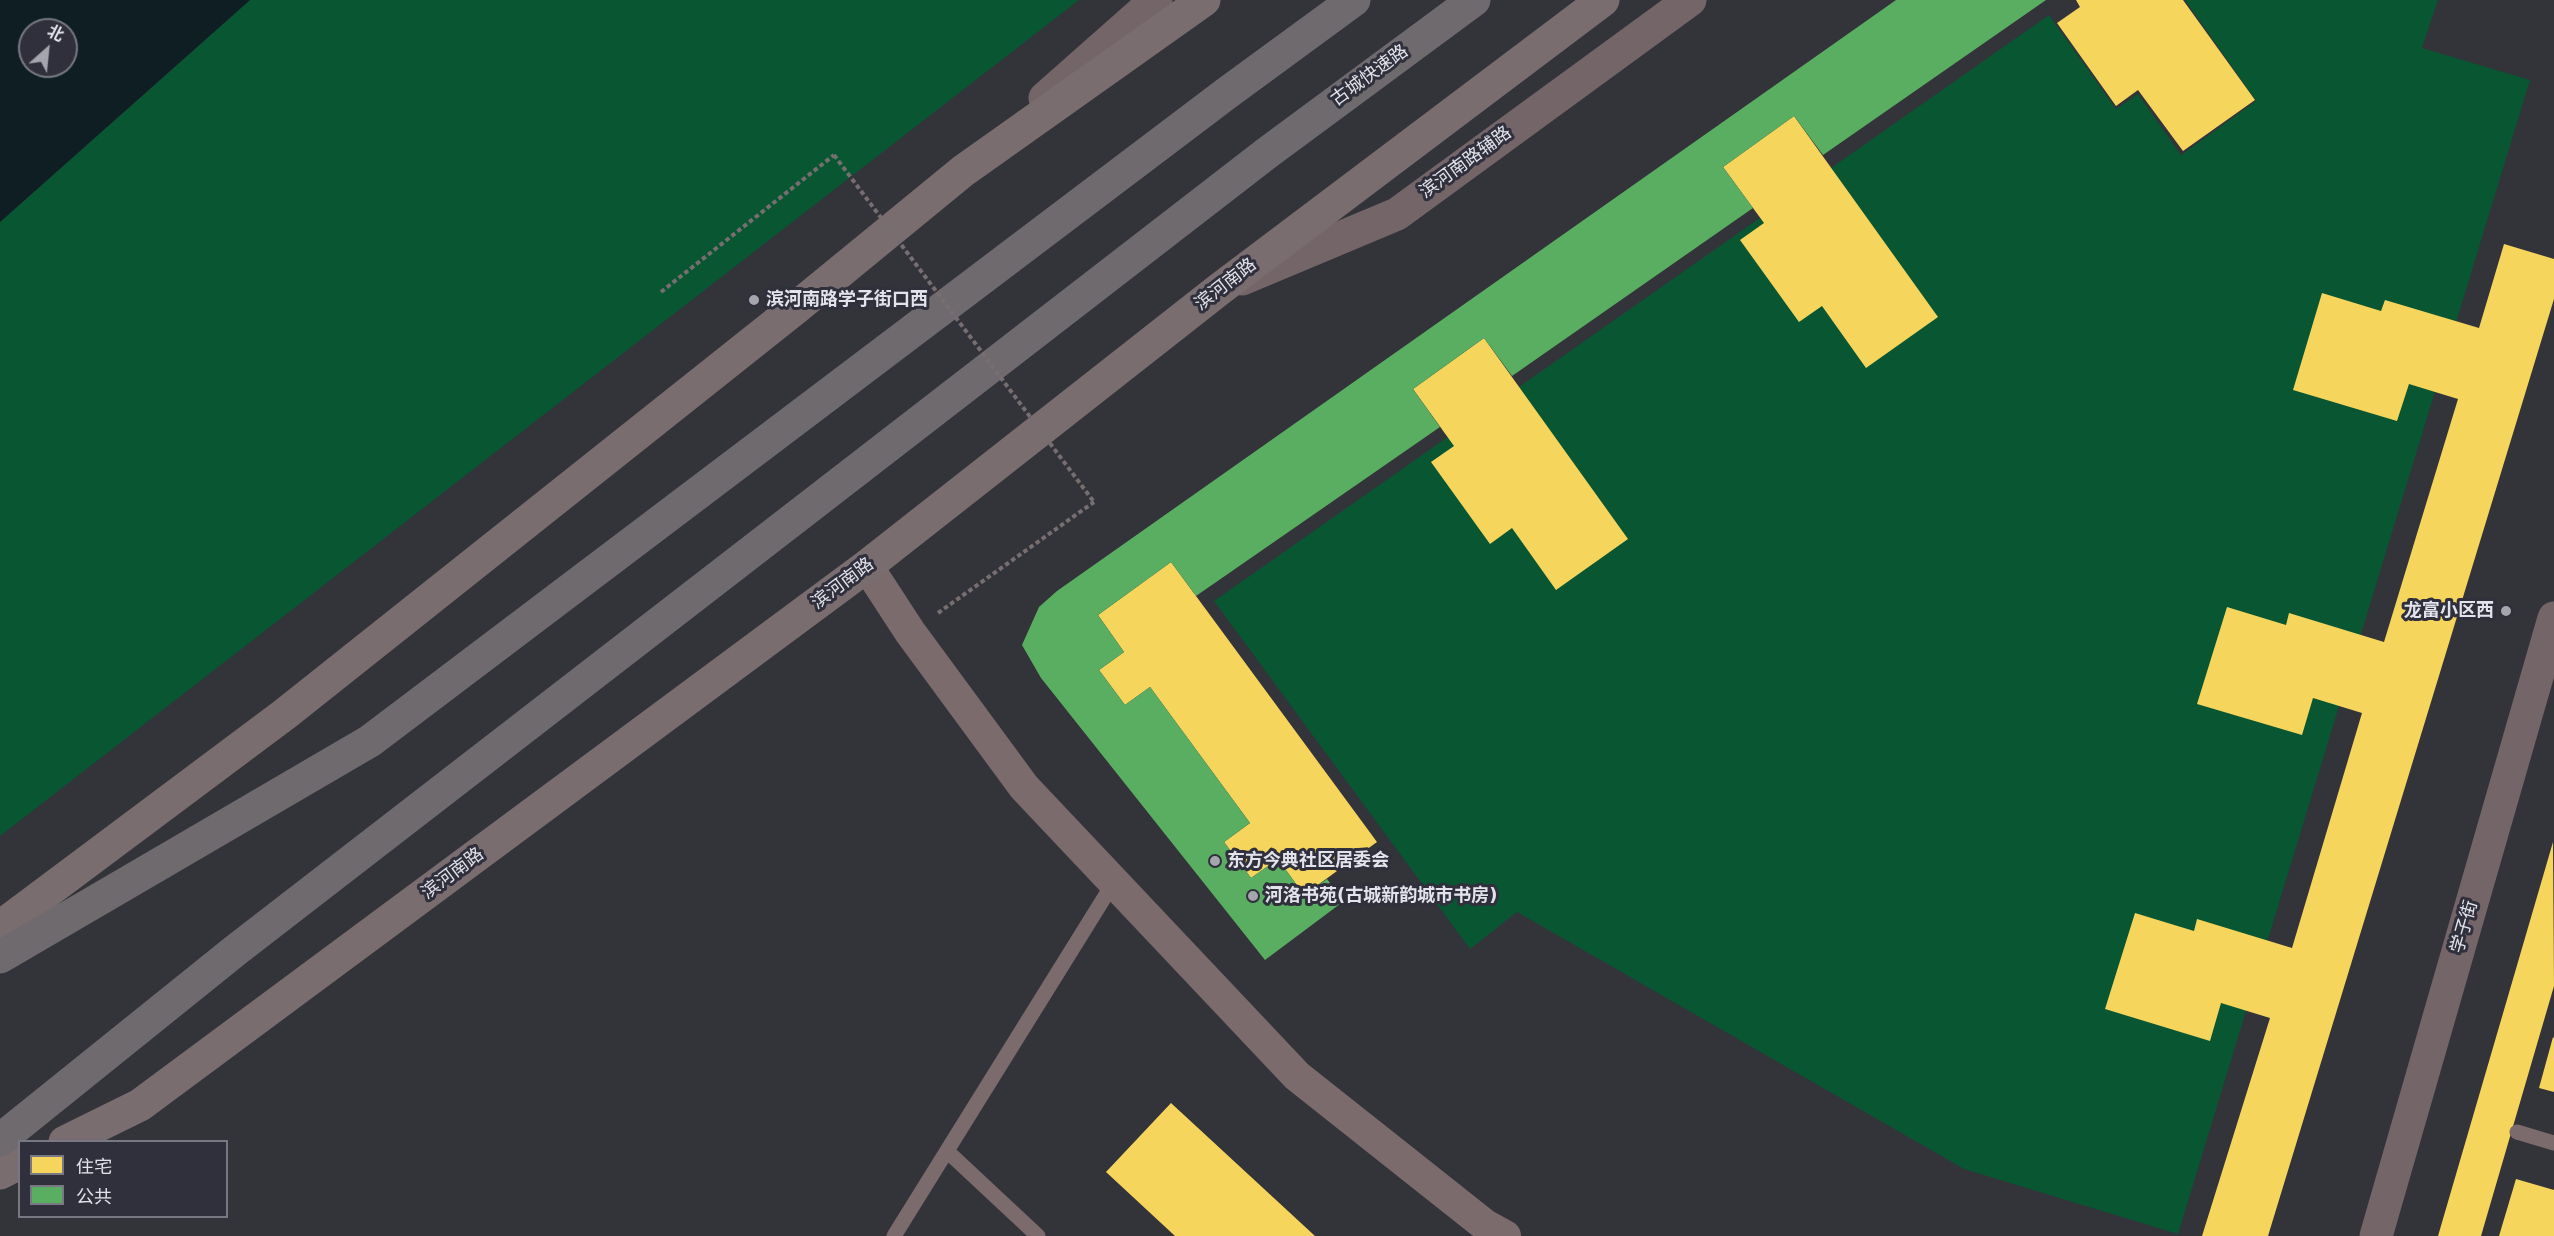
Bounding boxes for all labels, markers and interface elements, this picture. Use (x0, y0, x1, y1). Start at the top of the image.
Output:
north arrow (18, 18, 78, 78)
text: 北 (44, 21, 67, 45)
street label: 古城快速路 (1327, 41, 1413, 111)
street label: 滨河南路辅路 (1416, 123, 1516, 203)
street label: 滨河南路 (1191, 254, 1261, 316)
place label: 滨河南路学子街口西 (766, 289, 928, 311)
marker: 滨河南路学子街口西 (747, 293, 761, 307)
street label: 滨河南路 (808, 554, 878, 614)
place label: 龙富小区西 (2404, 600, 2494, 622)
marker: 龙富小区西 (2499, 604, 2513, 618)
street label: 滨河南路 (418, 844, 488, 904)
place label: 东方今典社区居委会 (1227, 850, 1389, 872)
marker: 东方今典社区居委会 (1208, 854, 1222, 868)
place label: 河洛书苑(古城新韵城市书房) (1265, 885, 1497, 907)
marker: 河洛书苑(古城新韵城市书房) (1246, 889, 1260, 903)
street label: 学子街 (2447, 898, 2483, 956)
legend (18, 1140, 228, 1218)
text: 住宅 (76, 1156, 112, 1177)
text: 公共 (76, 1186, 112, 1207)

